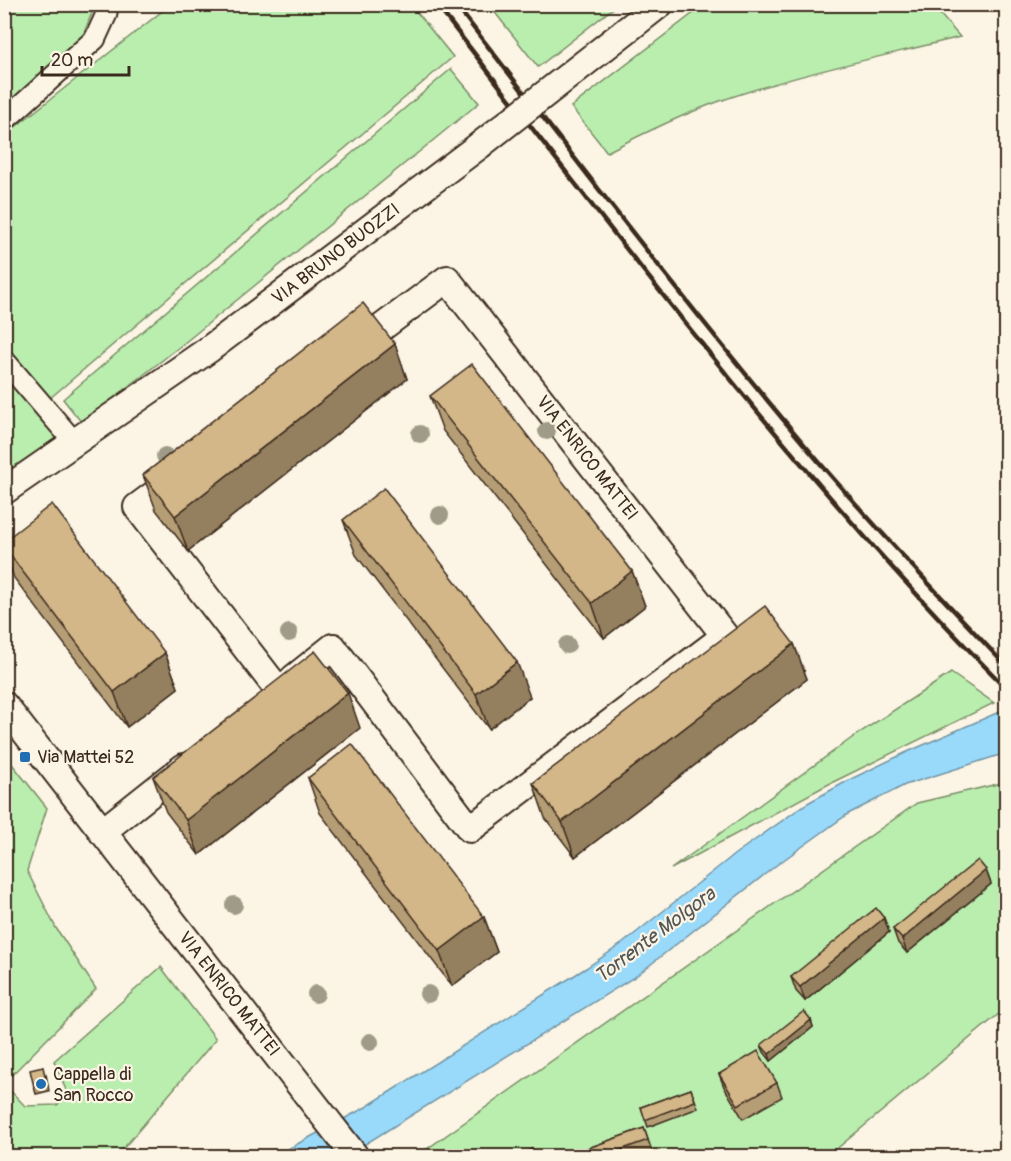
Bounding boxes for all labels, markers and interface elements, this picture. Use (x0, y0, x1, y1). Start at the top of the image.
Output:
scale bar (42, 39, 129, 77)
text: 20 m (51, 49, 93, 72)
street label: VIA BRUNO BUOZZI (267, 198, 405, 310)
street label: VIA ENRICO MATTEI (531, 391, 643, 525)
place label: Via Mattei 52 (37, 746, 134, 769)
marker: Via Mattei 52 (18, 750, 32, 764)
water label: Torrente Molgora (590, 880, 722, 989)
street label: VIA ENRICO MATTEI (173, 927, 285, 1061)
place label: Cappella di San Rocco (53, 1063, 134, 1107)
marker: Cappella di San Rocco (34, 1077, 48, 1091)

